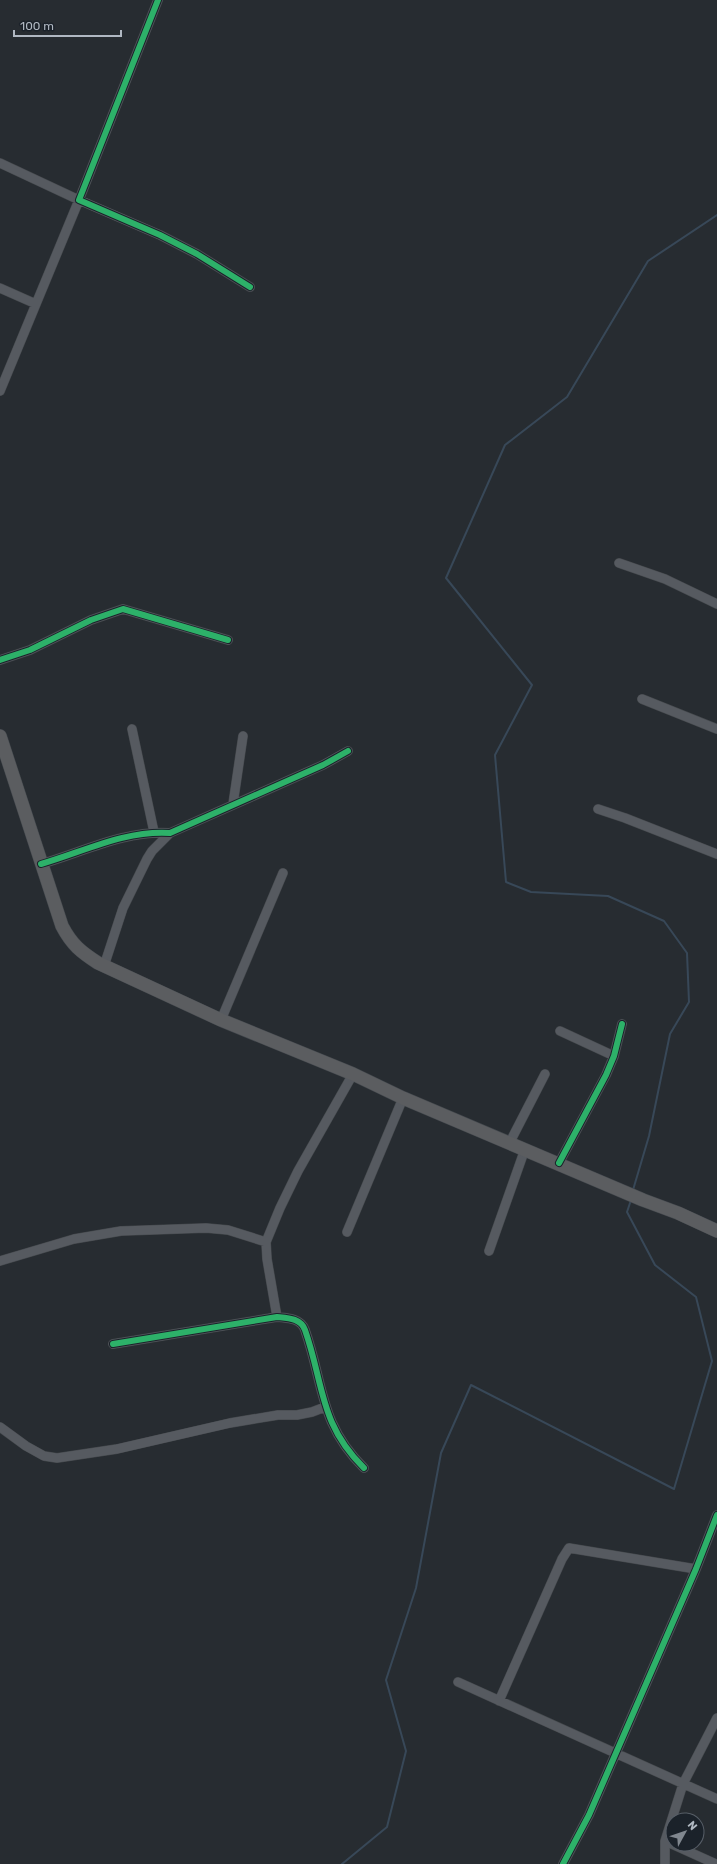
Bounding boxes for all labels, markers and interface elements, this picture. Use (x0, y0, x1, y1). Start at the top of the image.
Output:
scale bar (14, 12, 121, 38)
text: 100 m (20, 19, 54, 33)
north arrow (665, 1812, 705, 1852)
text: N (685, 1819, 700, 1833)

